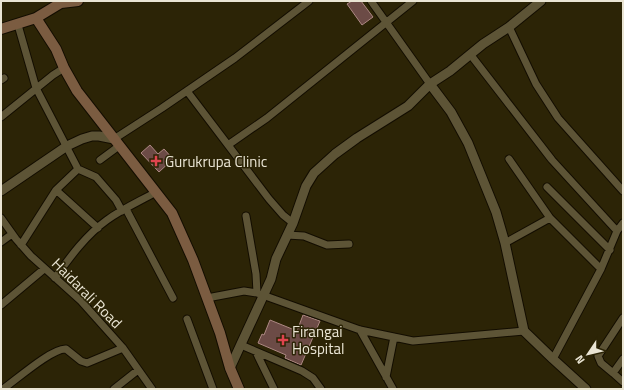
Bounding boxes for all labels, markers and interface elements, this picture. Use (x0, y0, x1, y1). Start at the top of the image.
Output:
place label: Gurukrupa Clinic (165, 150, 267, 173)
marker: Gurukrupa Clinic (150, 155, 162, 167)
street label: Haidarali Road (46, 252, 128, 334)
place label: Firangai Hospital (292, 320, 344, 360)
marker: Firangai Hospital (277, 334, 289, 346)
north arrow (568, 334, 608, 374)
text: N (571, 352, 589, 367)

